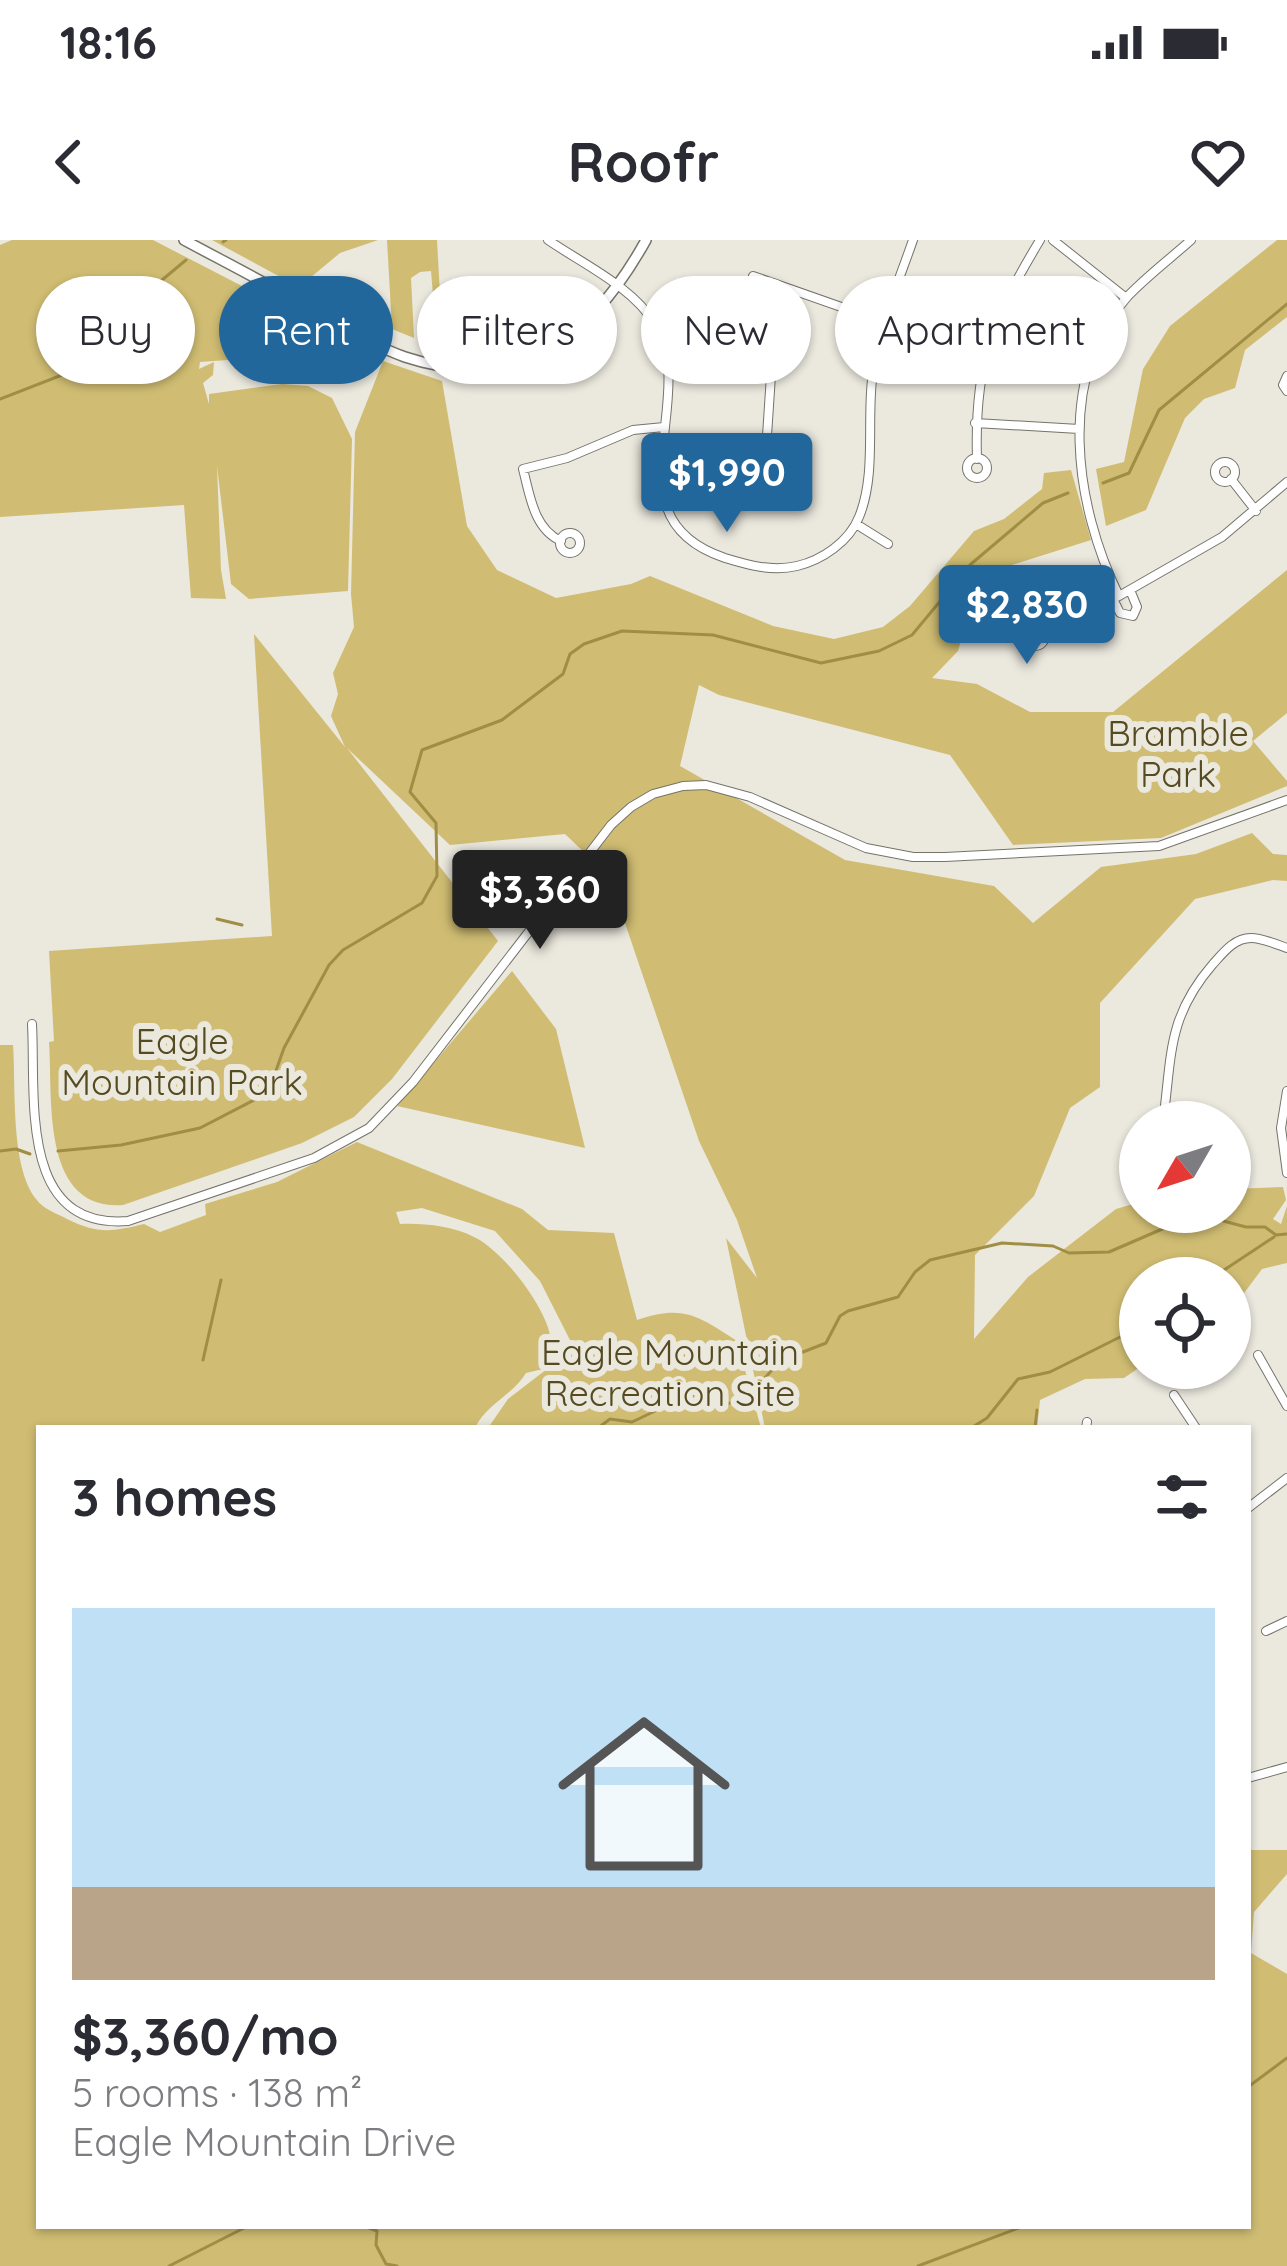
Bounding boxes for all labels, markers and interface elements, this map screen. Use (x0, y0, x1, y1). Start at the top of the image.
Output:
text: 18:16 (60, 14, 157, 70)
text: Roofr (568, 128, 719, 196)
icon: back (36, 129, 102, 195)
icon: heart (1185, 129, 1251, 195)
chip: Buy (36, 276, 195, 384)
chip: Rent (219, 276, 393, 384)
chip: Filters (417, 276, 617, 384)
chip: New (641, 276, 811, 384)
chip: Apartment (835, 276, 1128, 384)
pin: $1,990 (629, 433, 825, 535)
text: $1,990 (668, 447, 786, 496)
pin: $2,830 (929, 565, 1125, 667)
text: $2,830 (966, 579, 1088, 628)
park label: Bramble Park (1107, 710, 1249, 796)
pin: $3,360 (442, 850, 638, 952)
text: $3,360 (479, 864, 601, 913)
park label: Eagle Mountain Park (61, 1018, 303, 1104)
north arrow (1119, 1101, 1251, 1233)
map controls (1119, 1101, 1251, 1389)
button: locate (1119, 1257, 1251, 1389)
park label: Eagle Mountain Recreation Site (541, 1329, 799, 1415)
icon: filters (1149, 1464, 1215, 1530)
text: 3 homes (72, 1465, 277, 1529)
icon: home (536, 1686, 752, 1902)
text: $3,360/mo (72, 2004, 339, 2068)
text: 5 rooms · 138 m² (72, 2068, 362, 2117)
text: Eagle Mountain Drive (72, 2117, 456, 2166)

